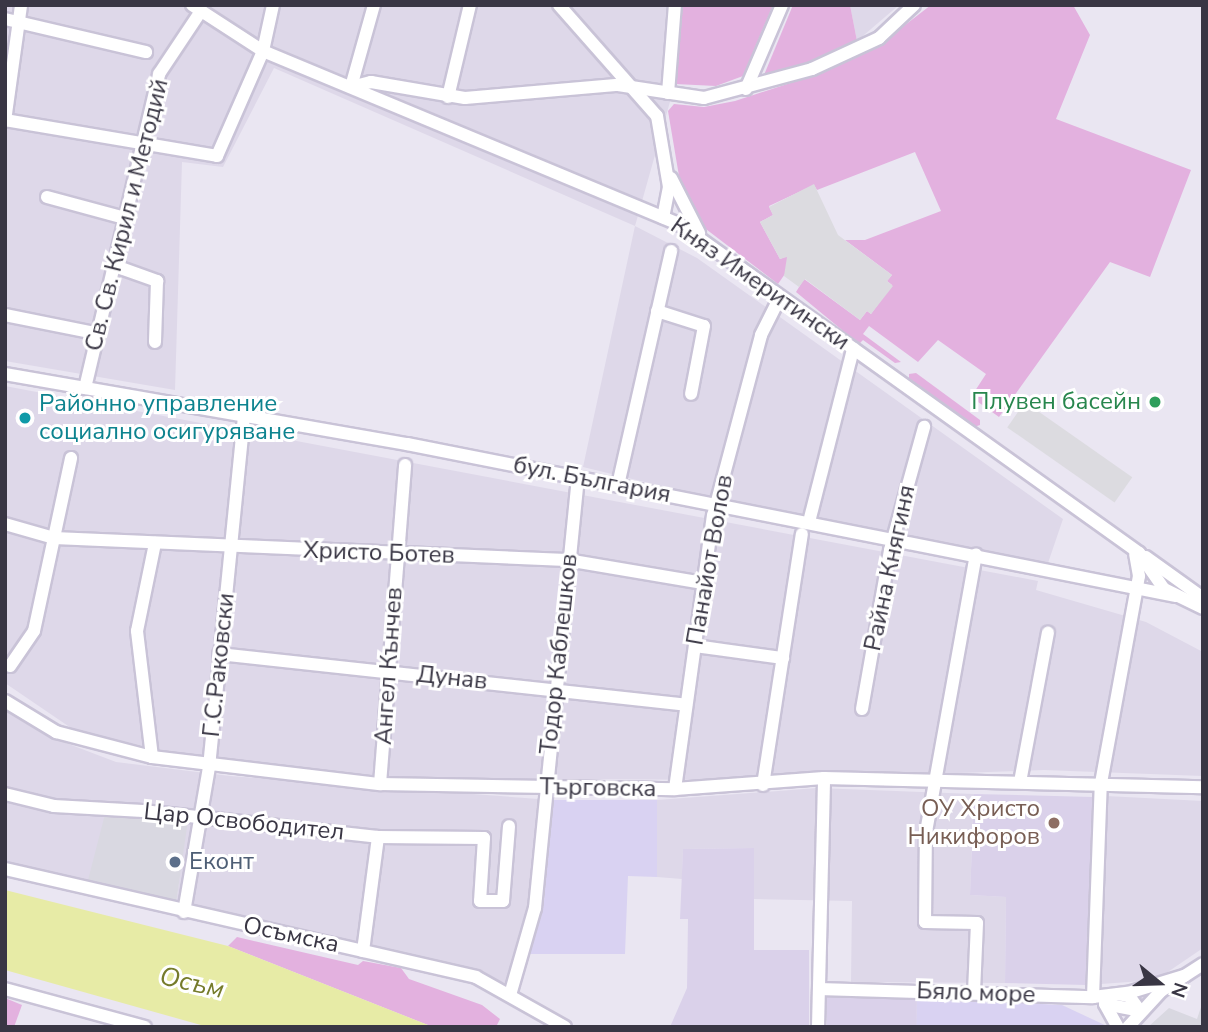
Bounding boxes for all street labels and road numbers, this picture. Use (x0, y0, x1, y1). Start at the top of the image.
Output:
street label: Св. Св. Кирил и Методий (79, 76, 175, 354)
street label: Княз Имеритински (665, 211, 855, 357)
street label: бул. България (511, 451, 673, 509)
street label: Панайот Волов (681, 473, 739, 647)
street label: Райна Княгиня (858, 482, 922, 654)
street label: Христо Ботев (303, 536, 455, 570)
street label: Тодор Каблешков (534, 552, 584, 756)
street label: Ангел Кънчев (369, 586, 409, 746)
street label: Г.С.Раковски (197, 592, 241, 738)
street label: Дунав (415, 660, 489, 696)
street label: Търговска (539, 773, 657, 803)
street label: Цар Освободител (142, 797, 346, 847)
street label: Осъмска (240, 911, 342, 959)
street label: Бяло море (916, 977, 1036, 1009)

